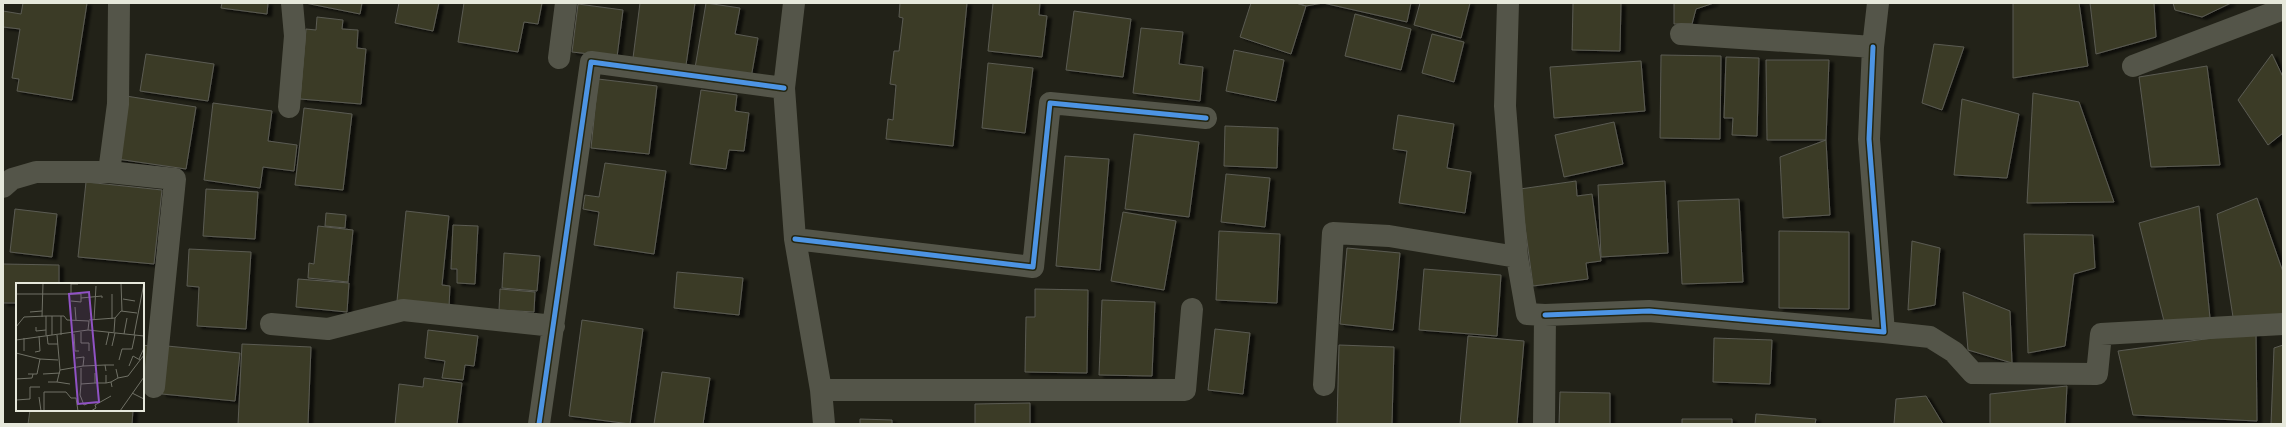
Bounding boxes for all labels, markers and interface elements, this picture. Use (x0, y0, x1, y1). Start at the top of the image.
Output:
inset map (16, 283, 144, 411)

